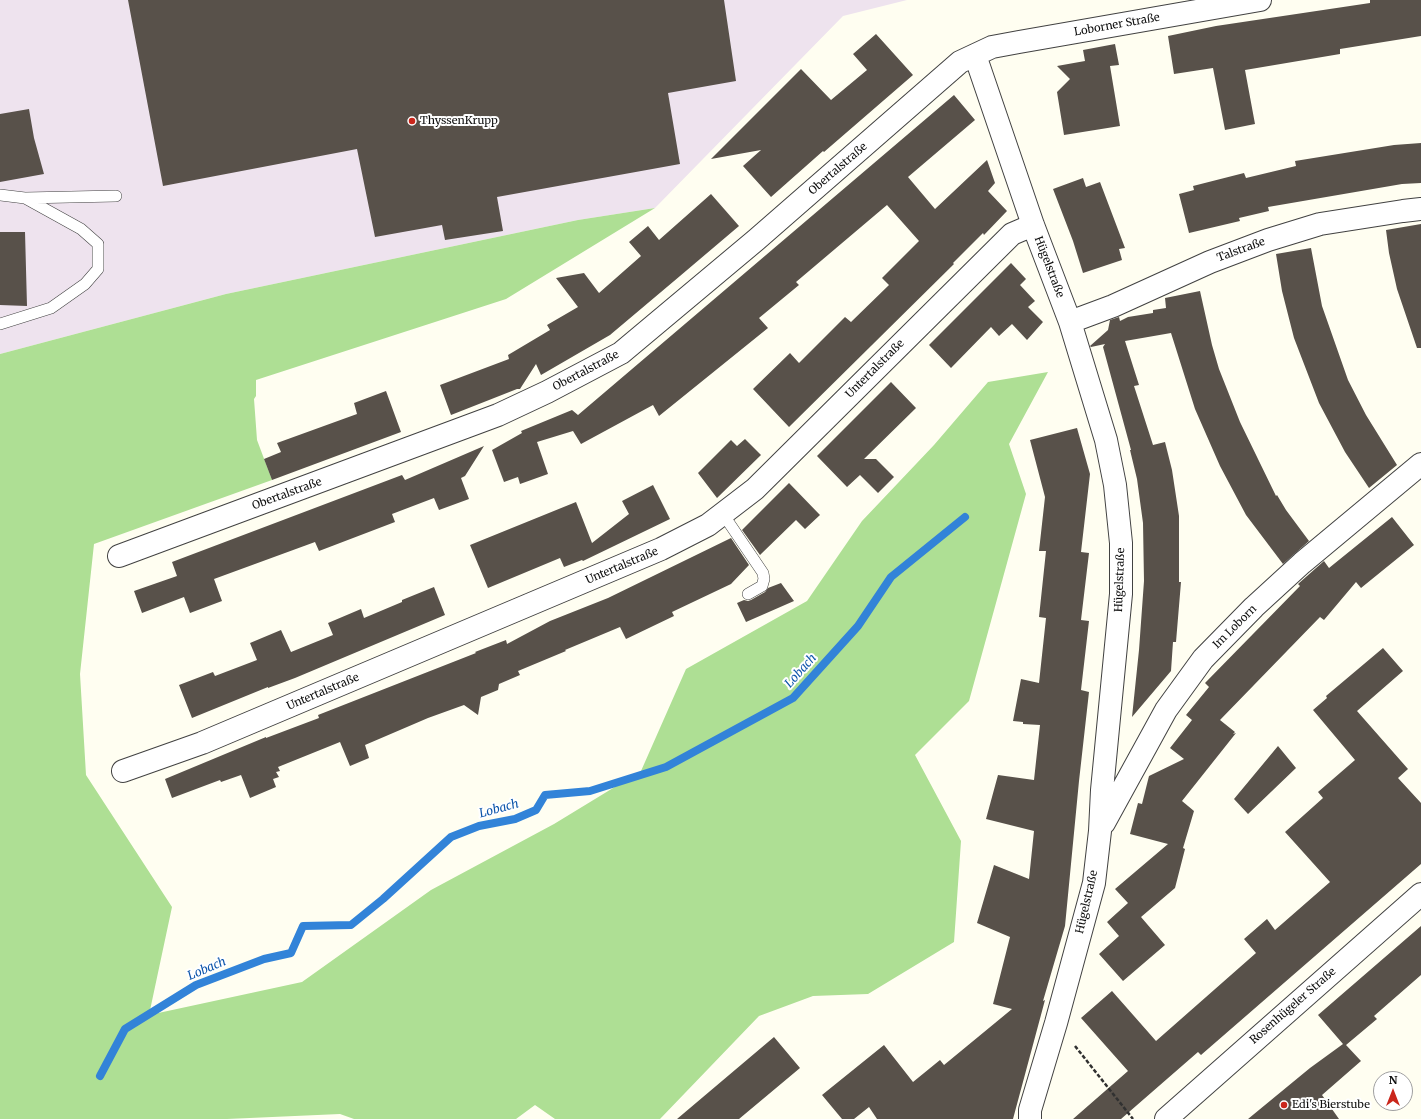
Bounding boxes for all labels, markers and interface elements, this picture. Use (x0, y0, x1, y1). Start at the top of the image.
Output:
street label: Loborner Straße (1073, 11, 1161, 39)
place label: ThyssenKrupp (420, 114, 498, 128)
marker: ThyssenKrupp (407, 116, 417, 126)
street label: Obertalstraße (806, 140, 870, 198)
street label: Hügelstraße (1031, 235, 1067, 299)
street label: Talstraße (1215, 235, 1267, 265)
street label: Untertalstraße (843, 337, 907, 401)
street label: Obertalstraße (551, 348, 621, 394)
street label: Obertalstraße (251, 475, 323, 513)
street label: Untertalstraße (584, 545, 660, 587)
street label: Hügelstraße (1112, 548, 1128, 612)
street label: Im Loborn (1210, 602, 1260, 652)
water label: Lobach (782, 651, 820, 691)
street label: Untertalstraße (285, 671, 361, 713)
water label: Lobach (478, 797, 520, 821)
street label: Hügelstraße (1073, 869, 1101, 935)
water label: Lobach (186, 955, 228, 983)
street label: Rosenhügeler Straße (1247, 965, 1339, 1047)
north arrow (1373, 1071, 1413, 1111)
text: N (1389, 1073, 1397, 1087)
place label: Edi's Bierstube (1292, 1098, 1370, 1112)
marker: Edi's Bierstube (1279, 1100, 1289, 1110)

